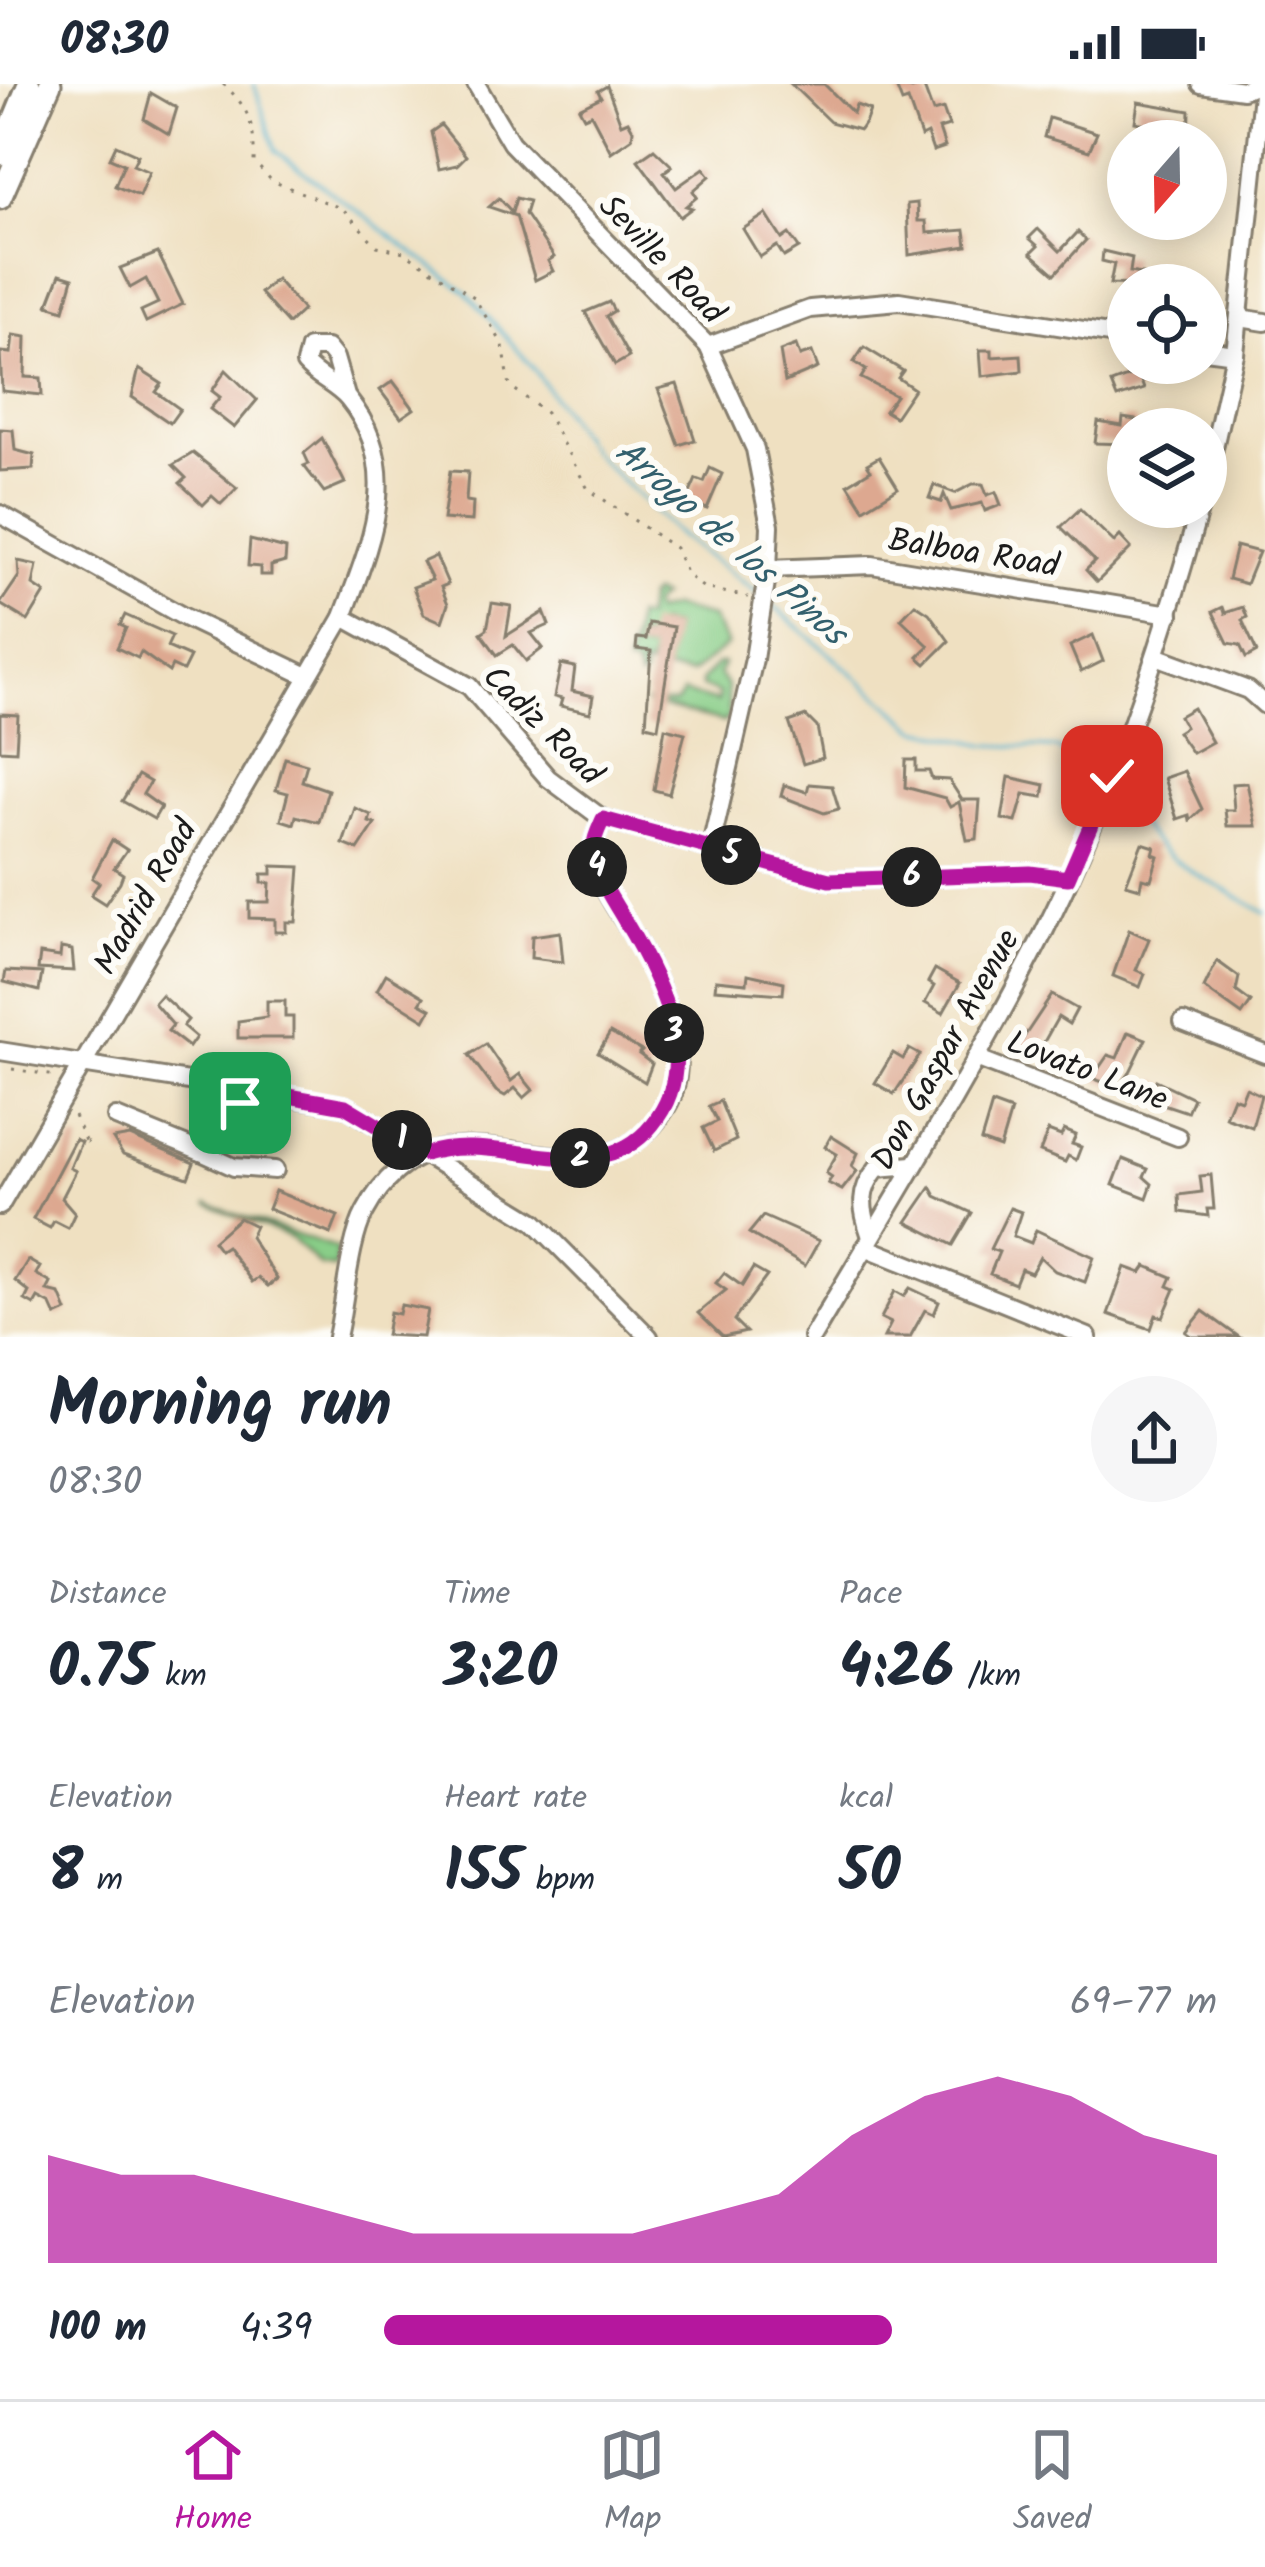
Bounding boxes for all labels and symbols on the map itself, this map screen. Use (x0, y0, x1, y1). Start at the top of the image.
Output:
north arrow (1107, 120, 1227, 240)
street label: Seville Road (584, 183, 738, 339)
water label: Arroyo de los Pinos (601, 426, 861, 663)
street label: Balboa Road (884, 515, 1064, 594)
street label: Cadiz Road (469, 653, 616, 801)
pin (1061, 725, 1163, 827)
street label: Madrid Road (81, 808, 214, 986)
pin: 5 (701, 825, 761, 885)
pin: 4 (567, 837, 627, 897)
pin: 6 (882, 847, 942, 907)
street label: Don Gaspar Avenue (859, 920, 1036, 1181)
pin: 3 (644, 1003, 704, 1063)
street label: Lovato Lane (998, 1017, 1175, 1127)
pin (189, 1052, 291, 1154)
pin: 1 (372, 1110, 432, 1170)
pin: 2 (550, 1128, 610, 1188)

